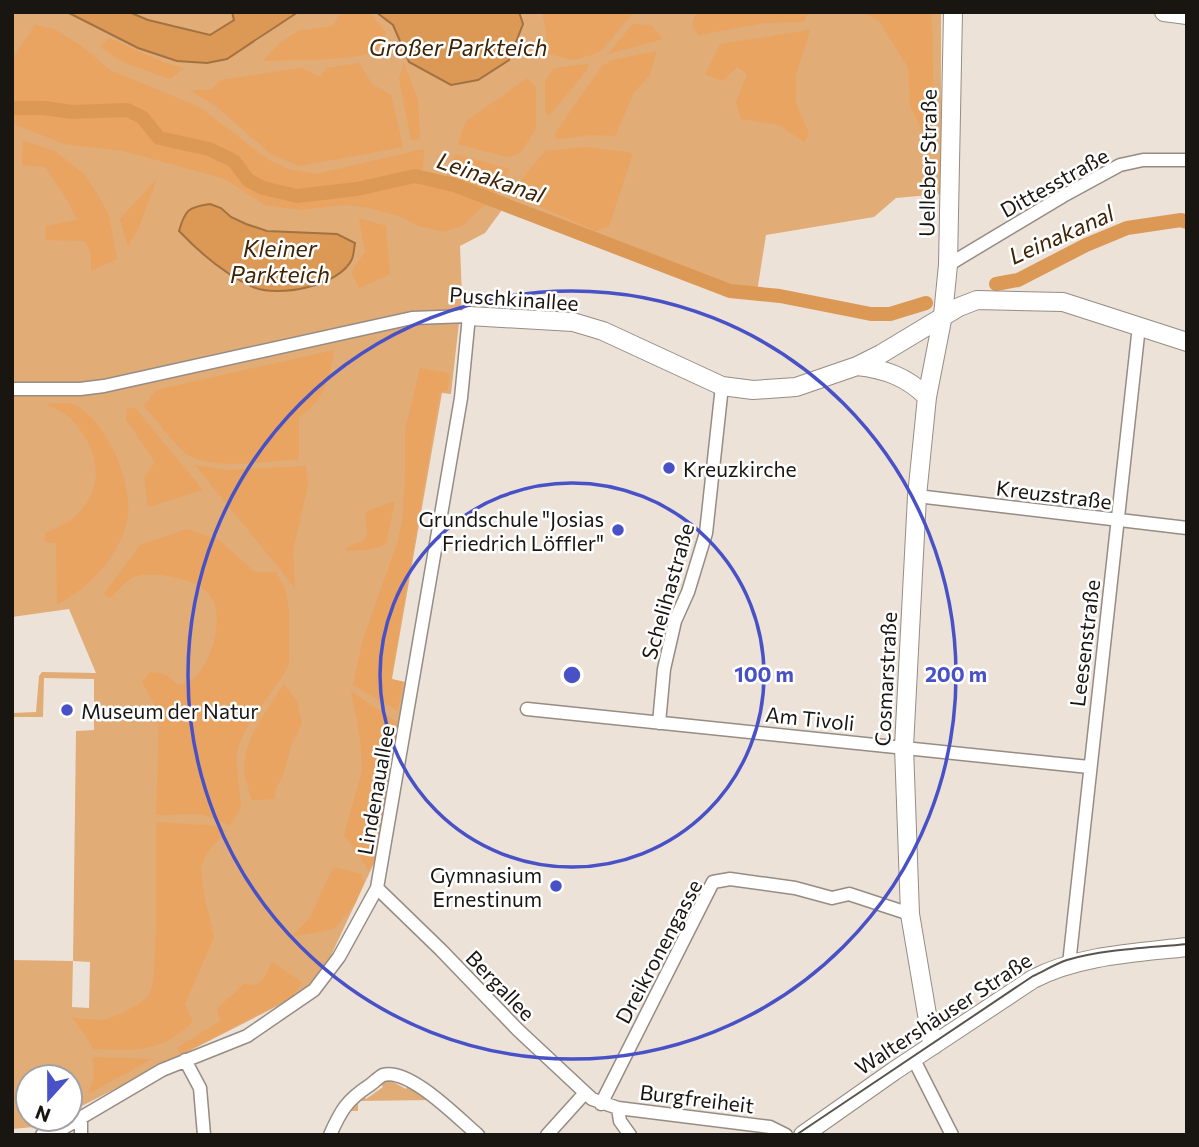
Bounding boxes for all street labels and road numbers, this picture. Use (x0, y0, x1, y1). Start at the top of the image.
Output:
street label: Uelleber Straße (913, 89, 941, 237)
street label: Dittesstraße (996, 142, 1112, 222)
street label: Puschkinallee (449, 281, 579, 315)
street label: Kreuzstraße (995, 474, 1113, 514)
street label: Schelihastraße (636, 520, 698, 662)
street label: Leesenstraße (1064, 578, 1104, 708)
street label: Cosmarstraße (869, 611, 901, 747)
street label: Am Tivoli (764, 701, 856, 735)
street label: Lindenauallee (351, 723, 399, 857)
street label: Dreikronengasse (610, 875, 706, 1027)
street label: Bergallee (461, 945, 541, 1025)
street label: Waltershäuser Straße (850, 947, 1036, 1079)
street label: Burgfreiheit (638, 1079, 756, 1117)

